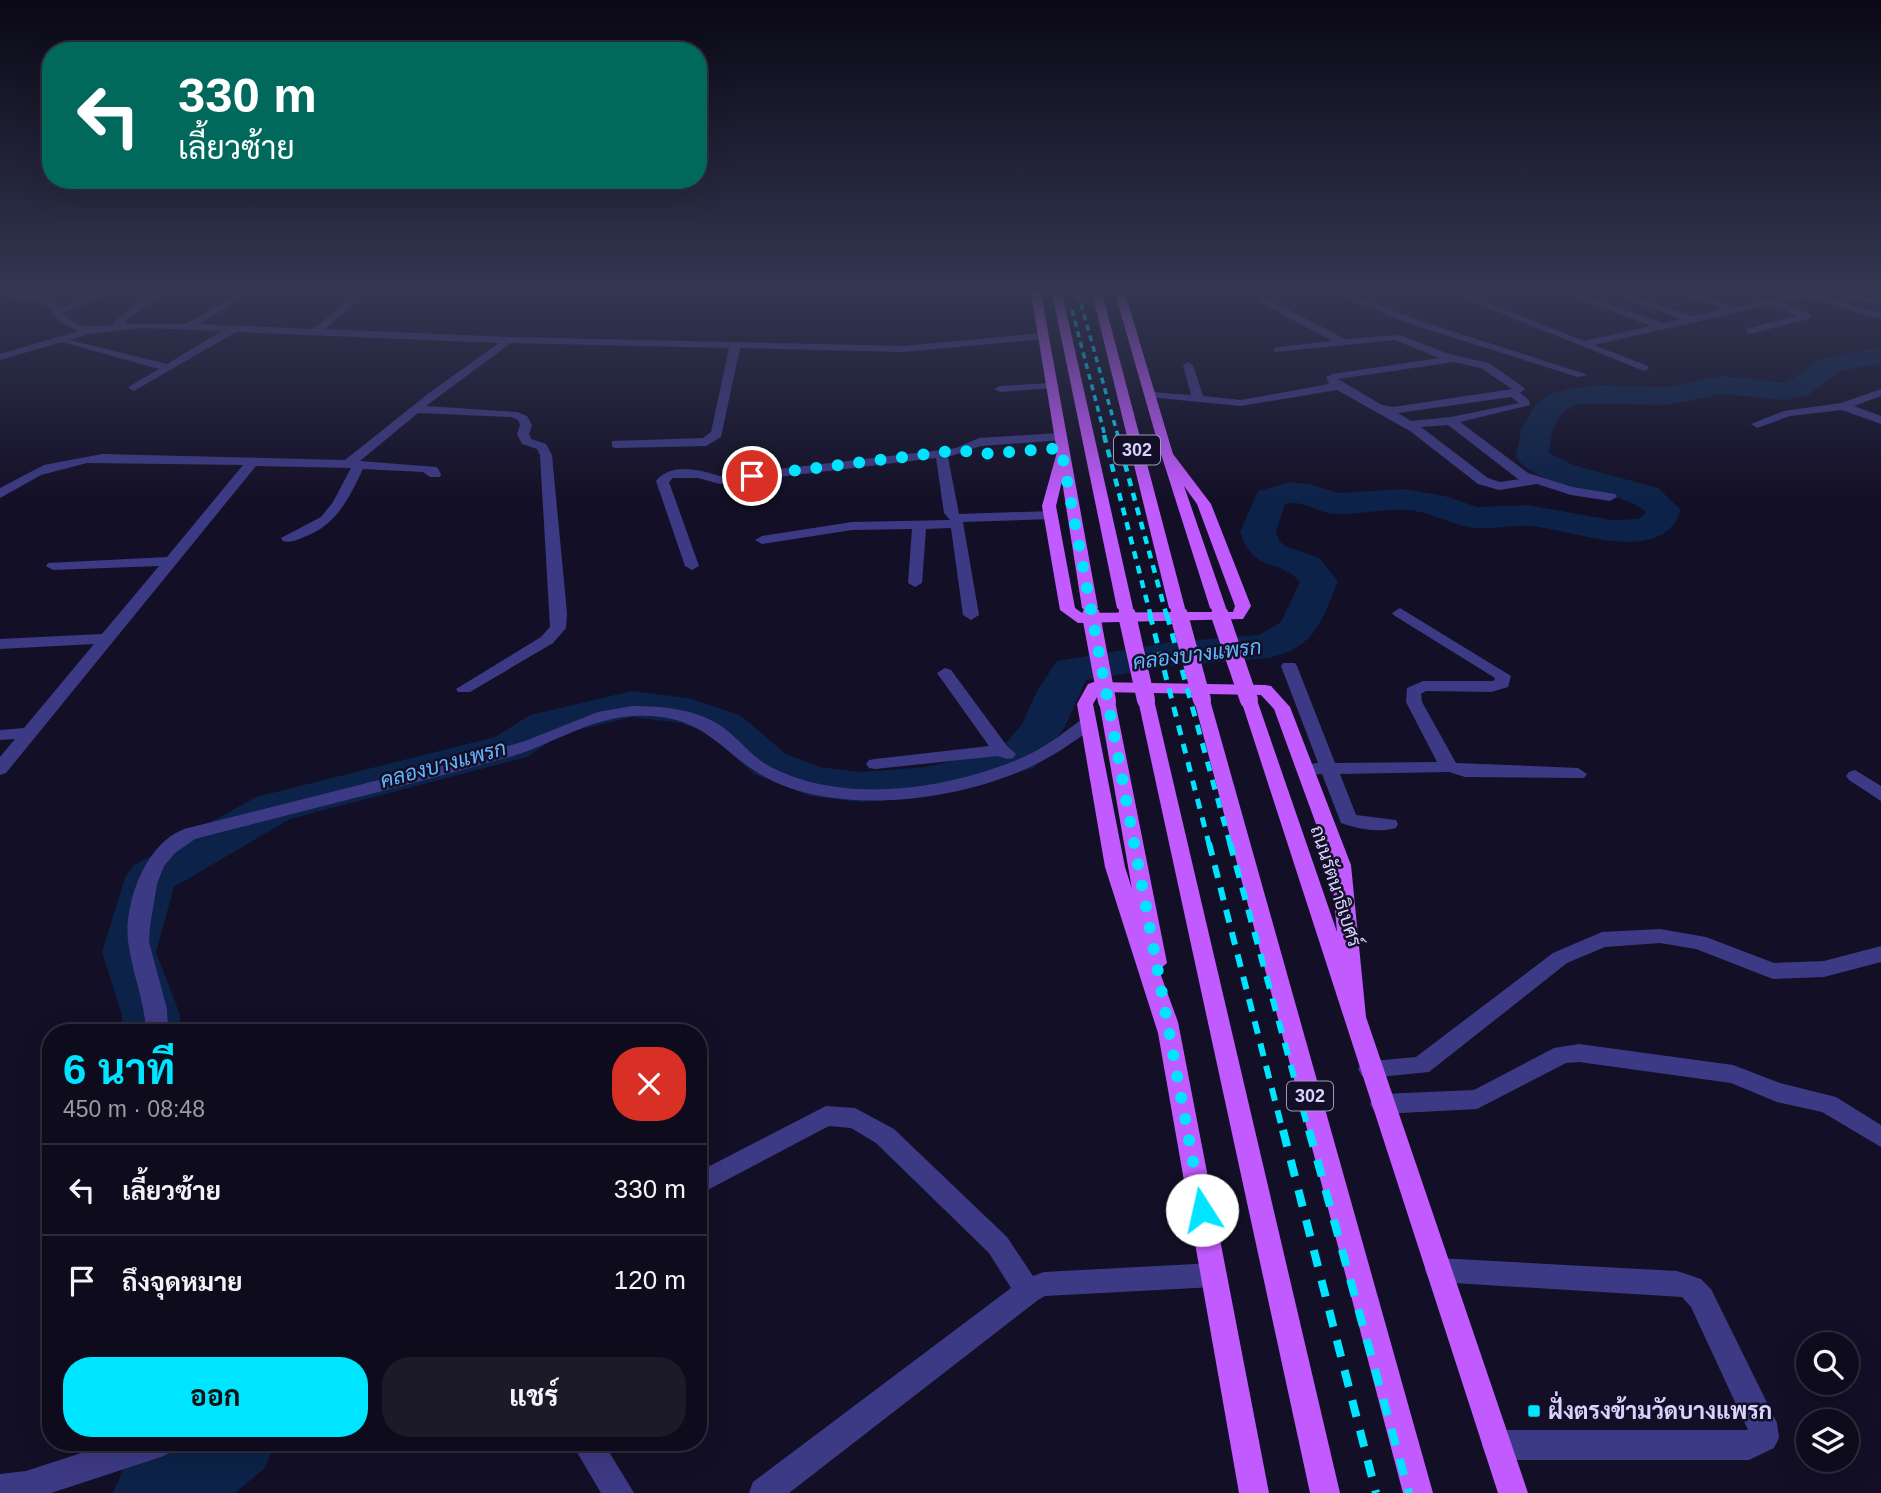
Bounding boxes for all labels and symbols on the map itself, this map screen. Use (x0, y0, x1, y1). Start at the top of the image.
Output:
road number: 302 (1114, 436, 1160, 464)
pin (722, 446, 782, 506)
water label: คลองบางแพรก (1131, 635, 1263, 673)
water label: คลองบางแพรก (377, 736, 509, 792)
street label: ถนนรัตนาธิเบศร์ (1306, 822, 1367, 949)
road number: 302 (1287, 1082, 1333, 1111)
position arrow (1165, 1173, 1239, 1247)
place label: ฝั่งตรงข้ามวัดบางแพรก (1548, 1391, 1772, 1424)
marker: ฝั่งตรงข้ามวัดบางแพรก (1526, 1403, 1542, 1419)

